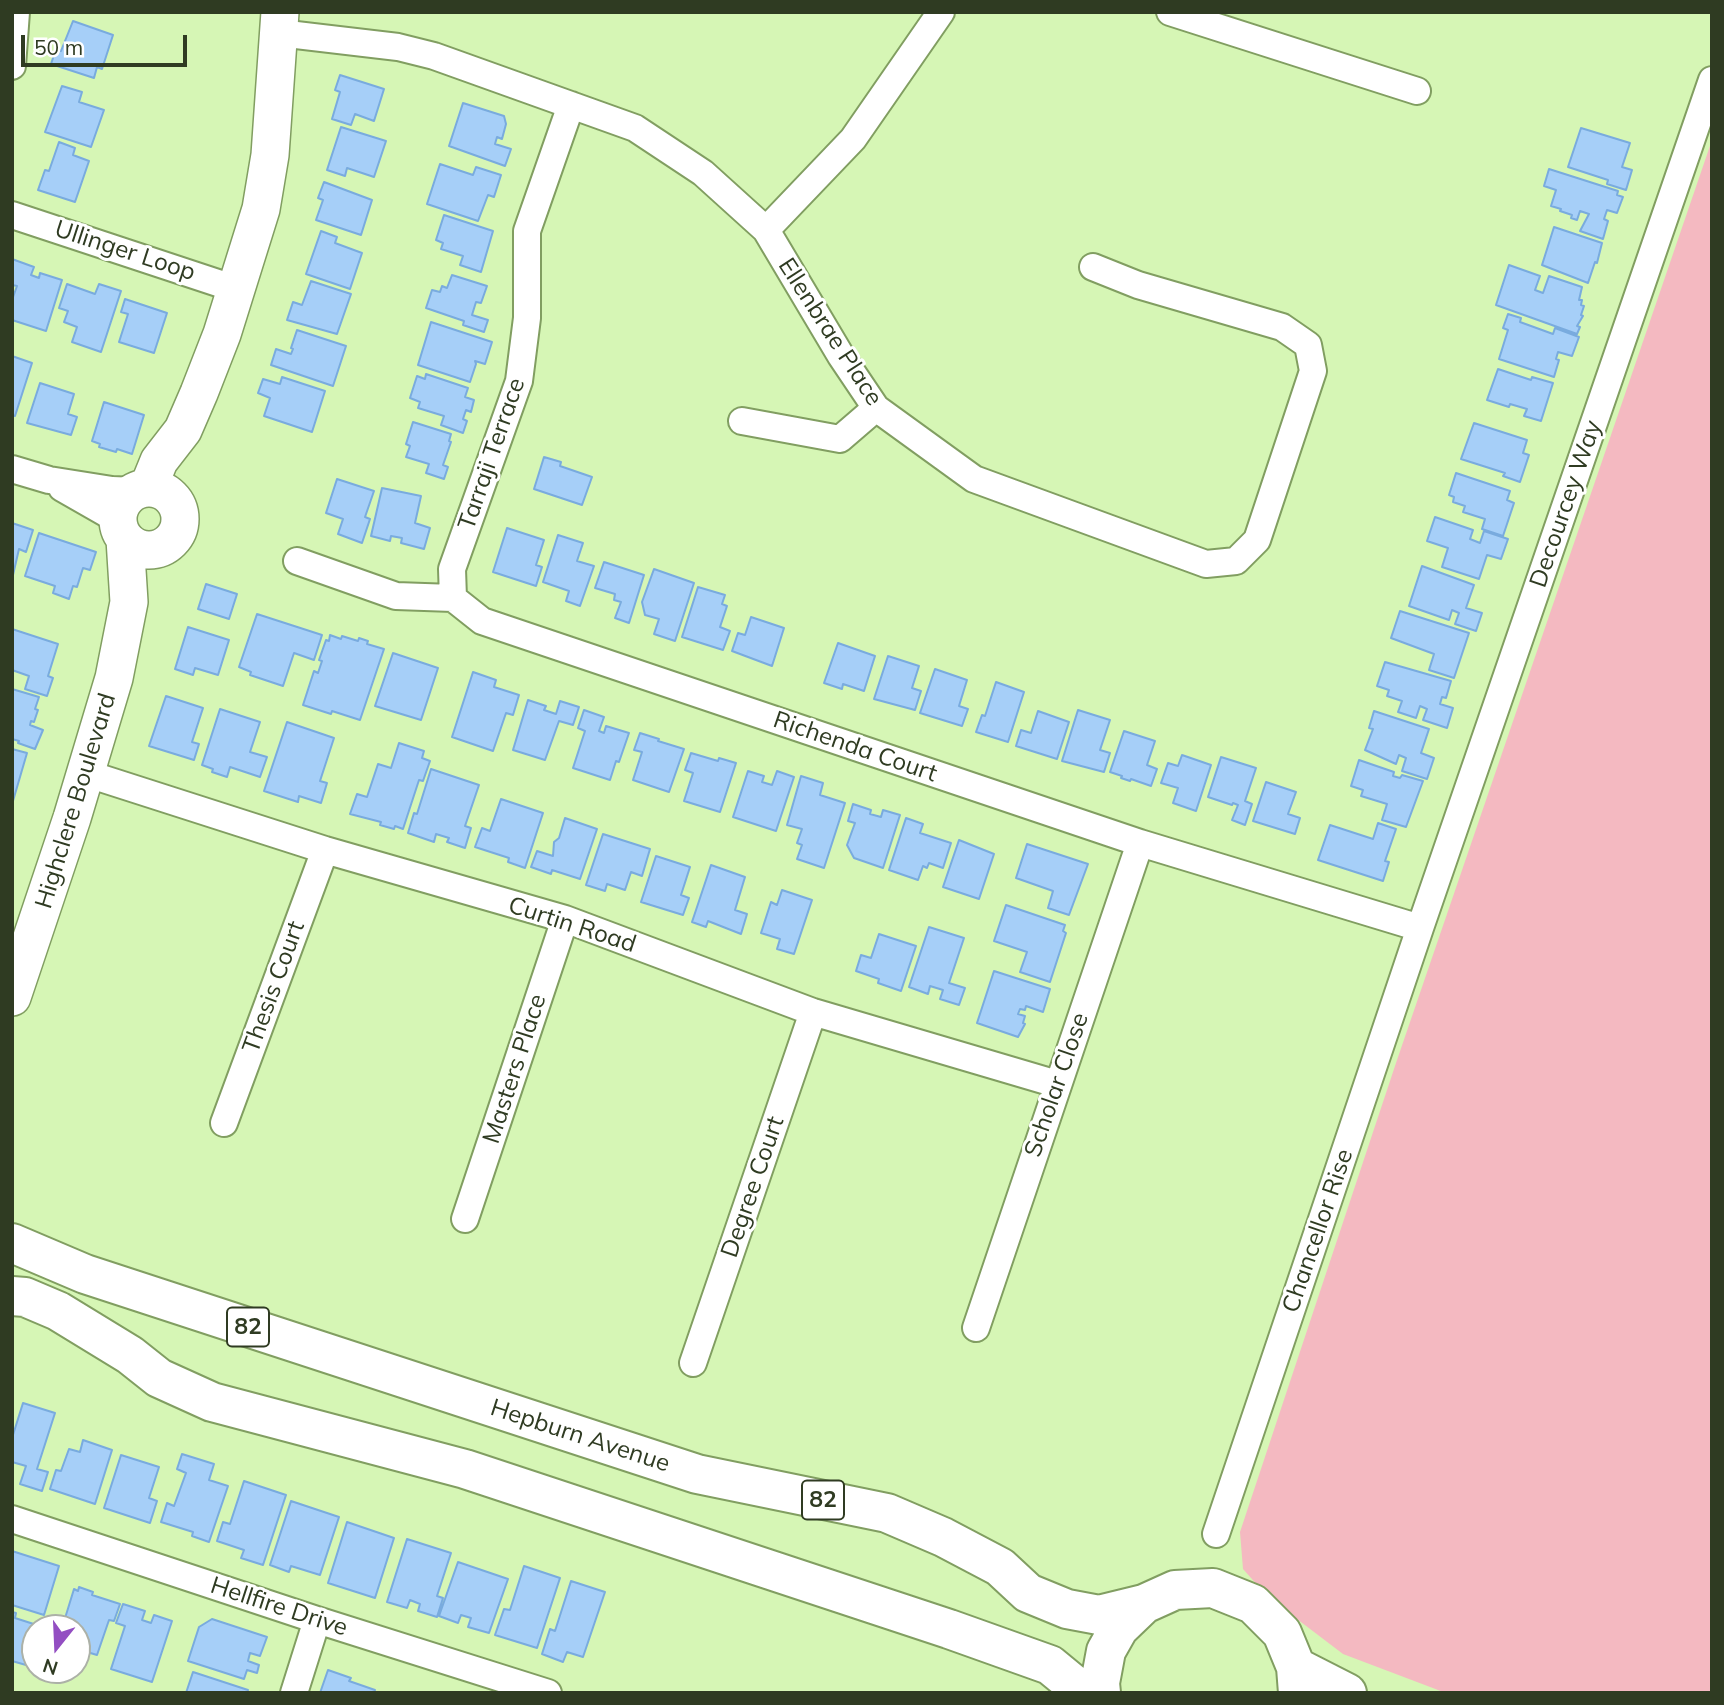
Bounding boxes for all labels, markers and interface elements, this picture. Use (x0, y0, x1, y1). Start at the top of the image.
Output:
scale bar (24, 21, 191, 65)
text: 50 m (34, 34, 83, 60)
street label: Ullinger Loop (51, 215, 199, 287)
street label: Ellenbrae Place (772, 253, 888, 411)
street label: Tarraji Terrace (453, 374, 531, 534)
street label: Decourcey Way (1524, 417, 1608, 591)
street label: Highclere Boulevard (30, 690, 122, 912)
street label: Richenda Court (769, 705, 941, 789)
street label: Curtin Road (504, 891, 640, 959)
street label: Thesis Court (237, 917, 311, 1057)
street label: Masters Place (477, 991, 553, 1147)
street label: Scholar Close (1019, 1009, 1095, 1161)
street label: Degree Court (715, 1113, 791, 1261)
street label: Chancellor Rise (1277, 1145, 1359, 1317)
road number: 82 (227, 1308, 269, 1346)
street label: Hepburn Avenue (487, 1393, 673, 1479)
road number: 82 (802, 1480, 844, 1520)
street label: Hellfire Drive (207, 1571, 351, 1643)
north arrow (21, 1614, 91, 1684)
text: N (40, 1653, 61, 1681)

